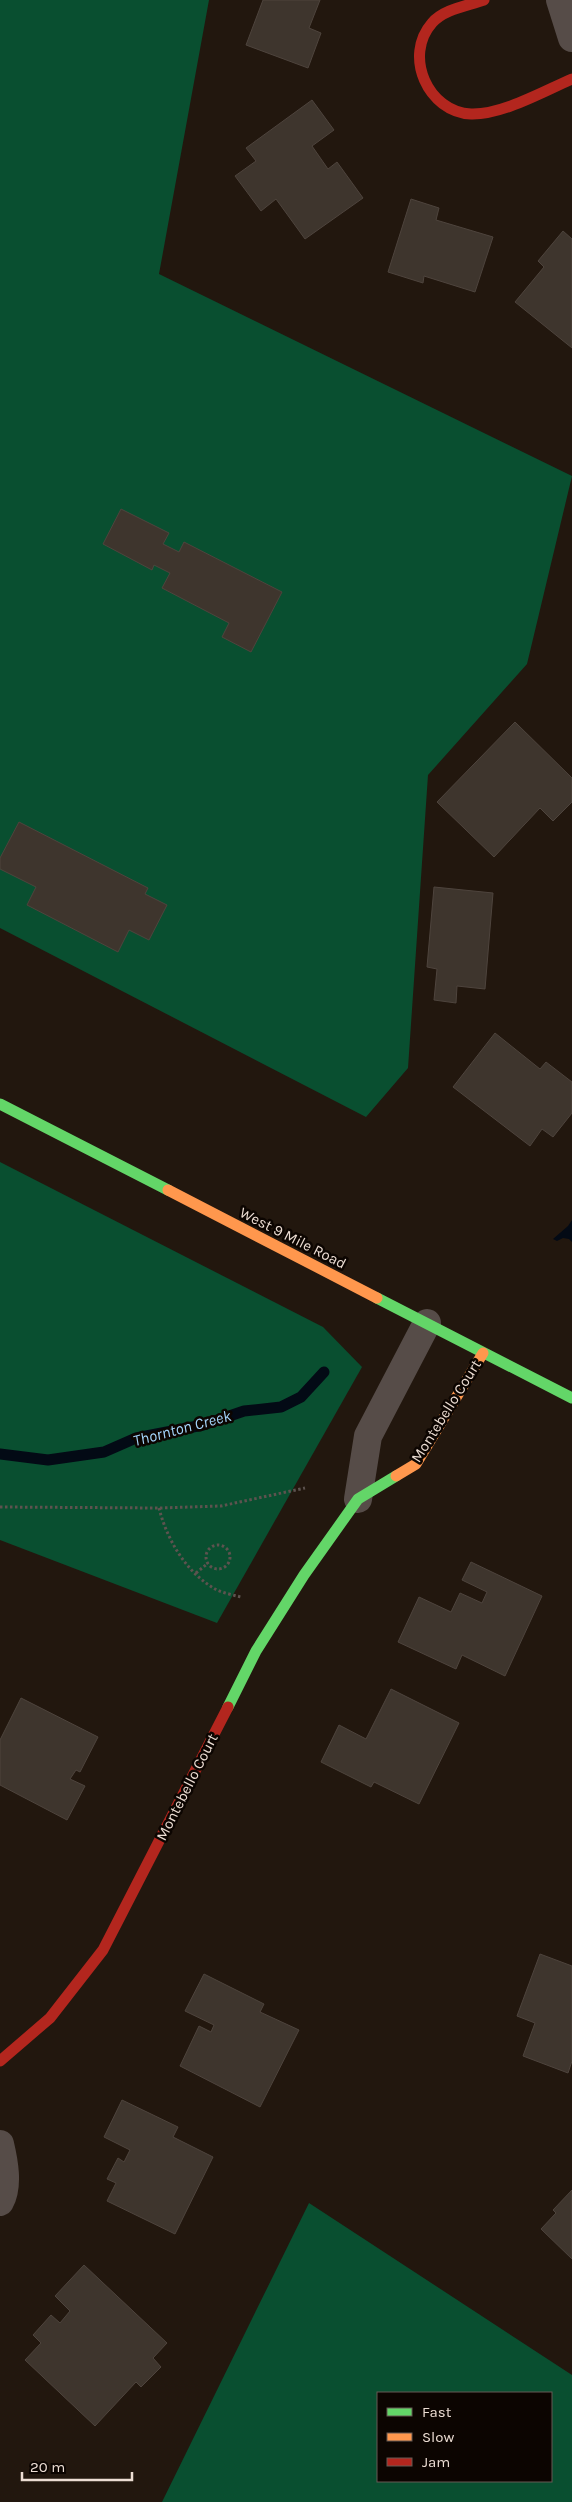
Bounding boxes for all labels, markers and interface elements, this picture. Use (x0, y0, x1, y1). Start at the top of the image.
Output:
street label: West 9 Mile Road (237, 1203, 349, 1273)
street label: Montebello Court (407, 1356, 485, 1466)
water label: Thornton Creek (131, 1406, 234, 1450)
street label: Montebello Court (152, 1730, 222, 1843)
legend (377, 2392, 552, 2482)
text: Fast (422, 2403, 452, 2421)
text: Slow (422, 2428, 454, 2446)
scale bar (22, 2450, 132, 2482)
text: Jam (422, 2453, 450, 2471)
text: 20 m (30, 2458, 65, 2476)

